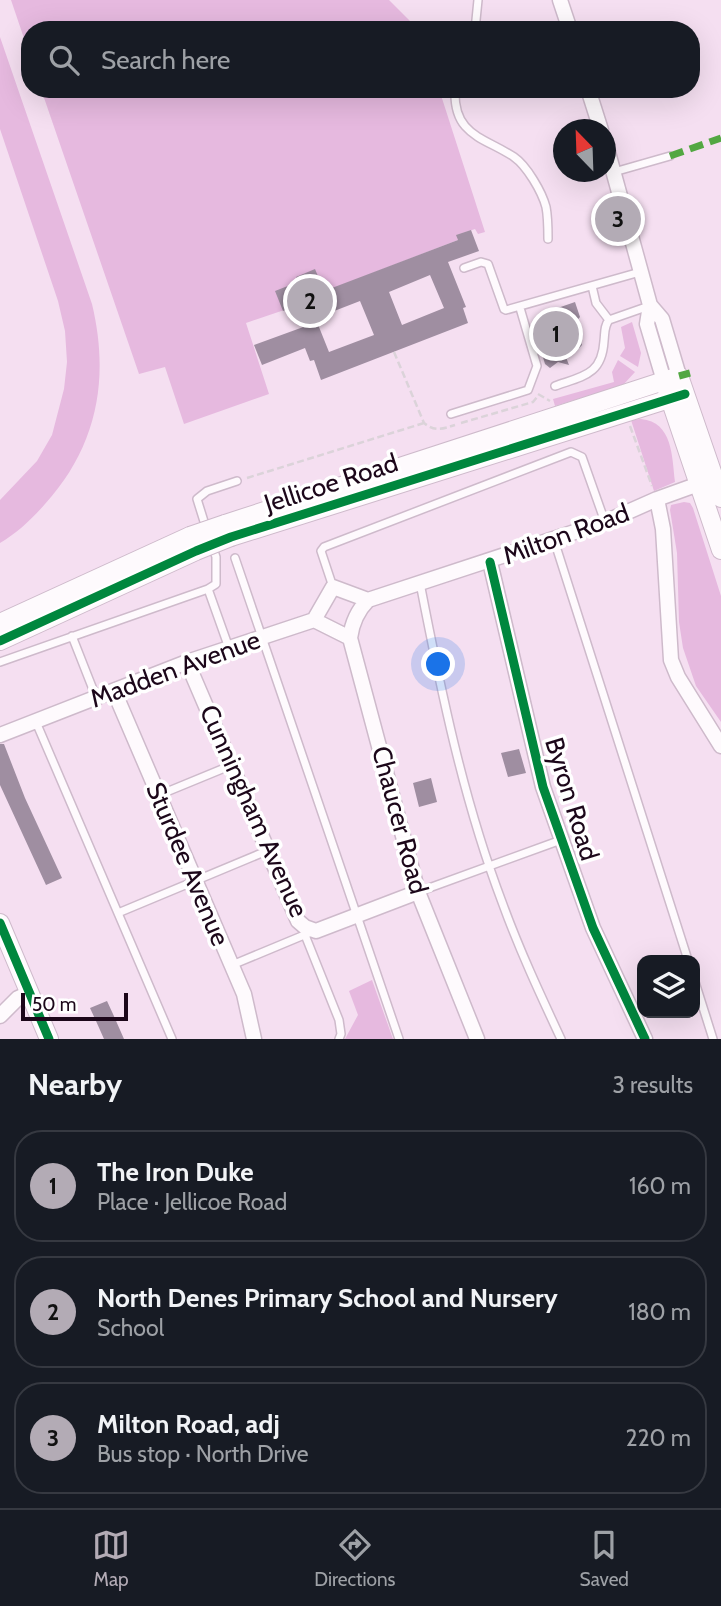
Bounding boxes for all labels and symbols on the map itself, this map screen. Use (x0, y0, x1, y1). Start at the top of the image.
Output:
north arrow (553, 119, 616, 182)
pin: 3 (595, 193, 641, 245)
pin: 2 (287, 275, 333, 327)
pin: 1 (533, 308, 579, 360)
street label: Jellicoe Road (259, 446, 402, 520)
street label: Milton Road (498, 496, 634, 572)
street label: Madden Avenue (86, 623, 264, 715)
your location (421, 647, 455, 681)
street label: Cunningham Avenue (193, 700, 315, 922)
street label: Byron Road (538, 734, 606, 864)
street label: Chaucer Road (365, 743, 435, 897)
street label: Sturdee Avenue (139, 777, 237, 951)
scale bar (21, 990, 128, 1022)

